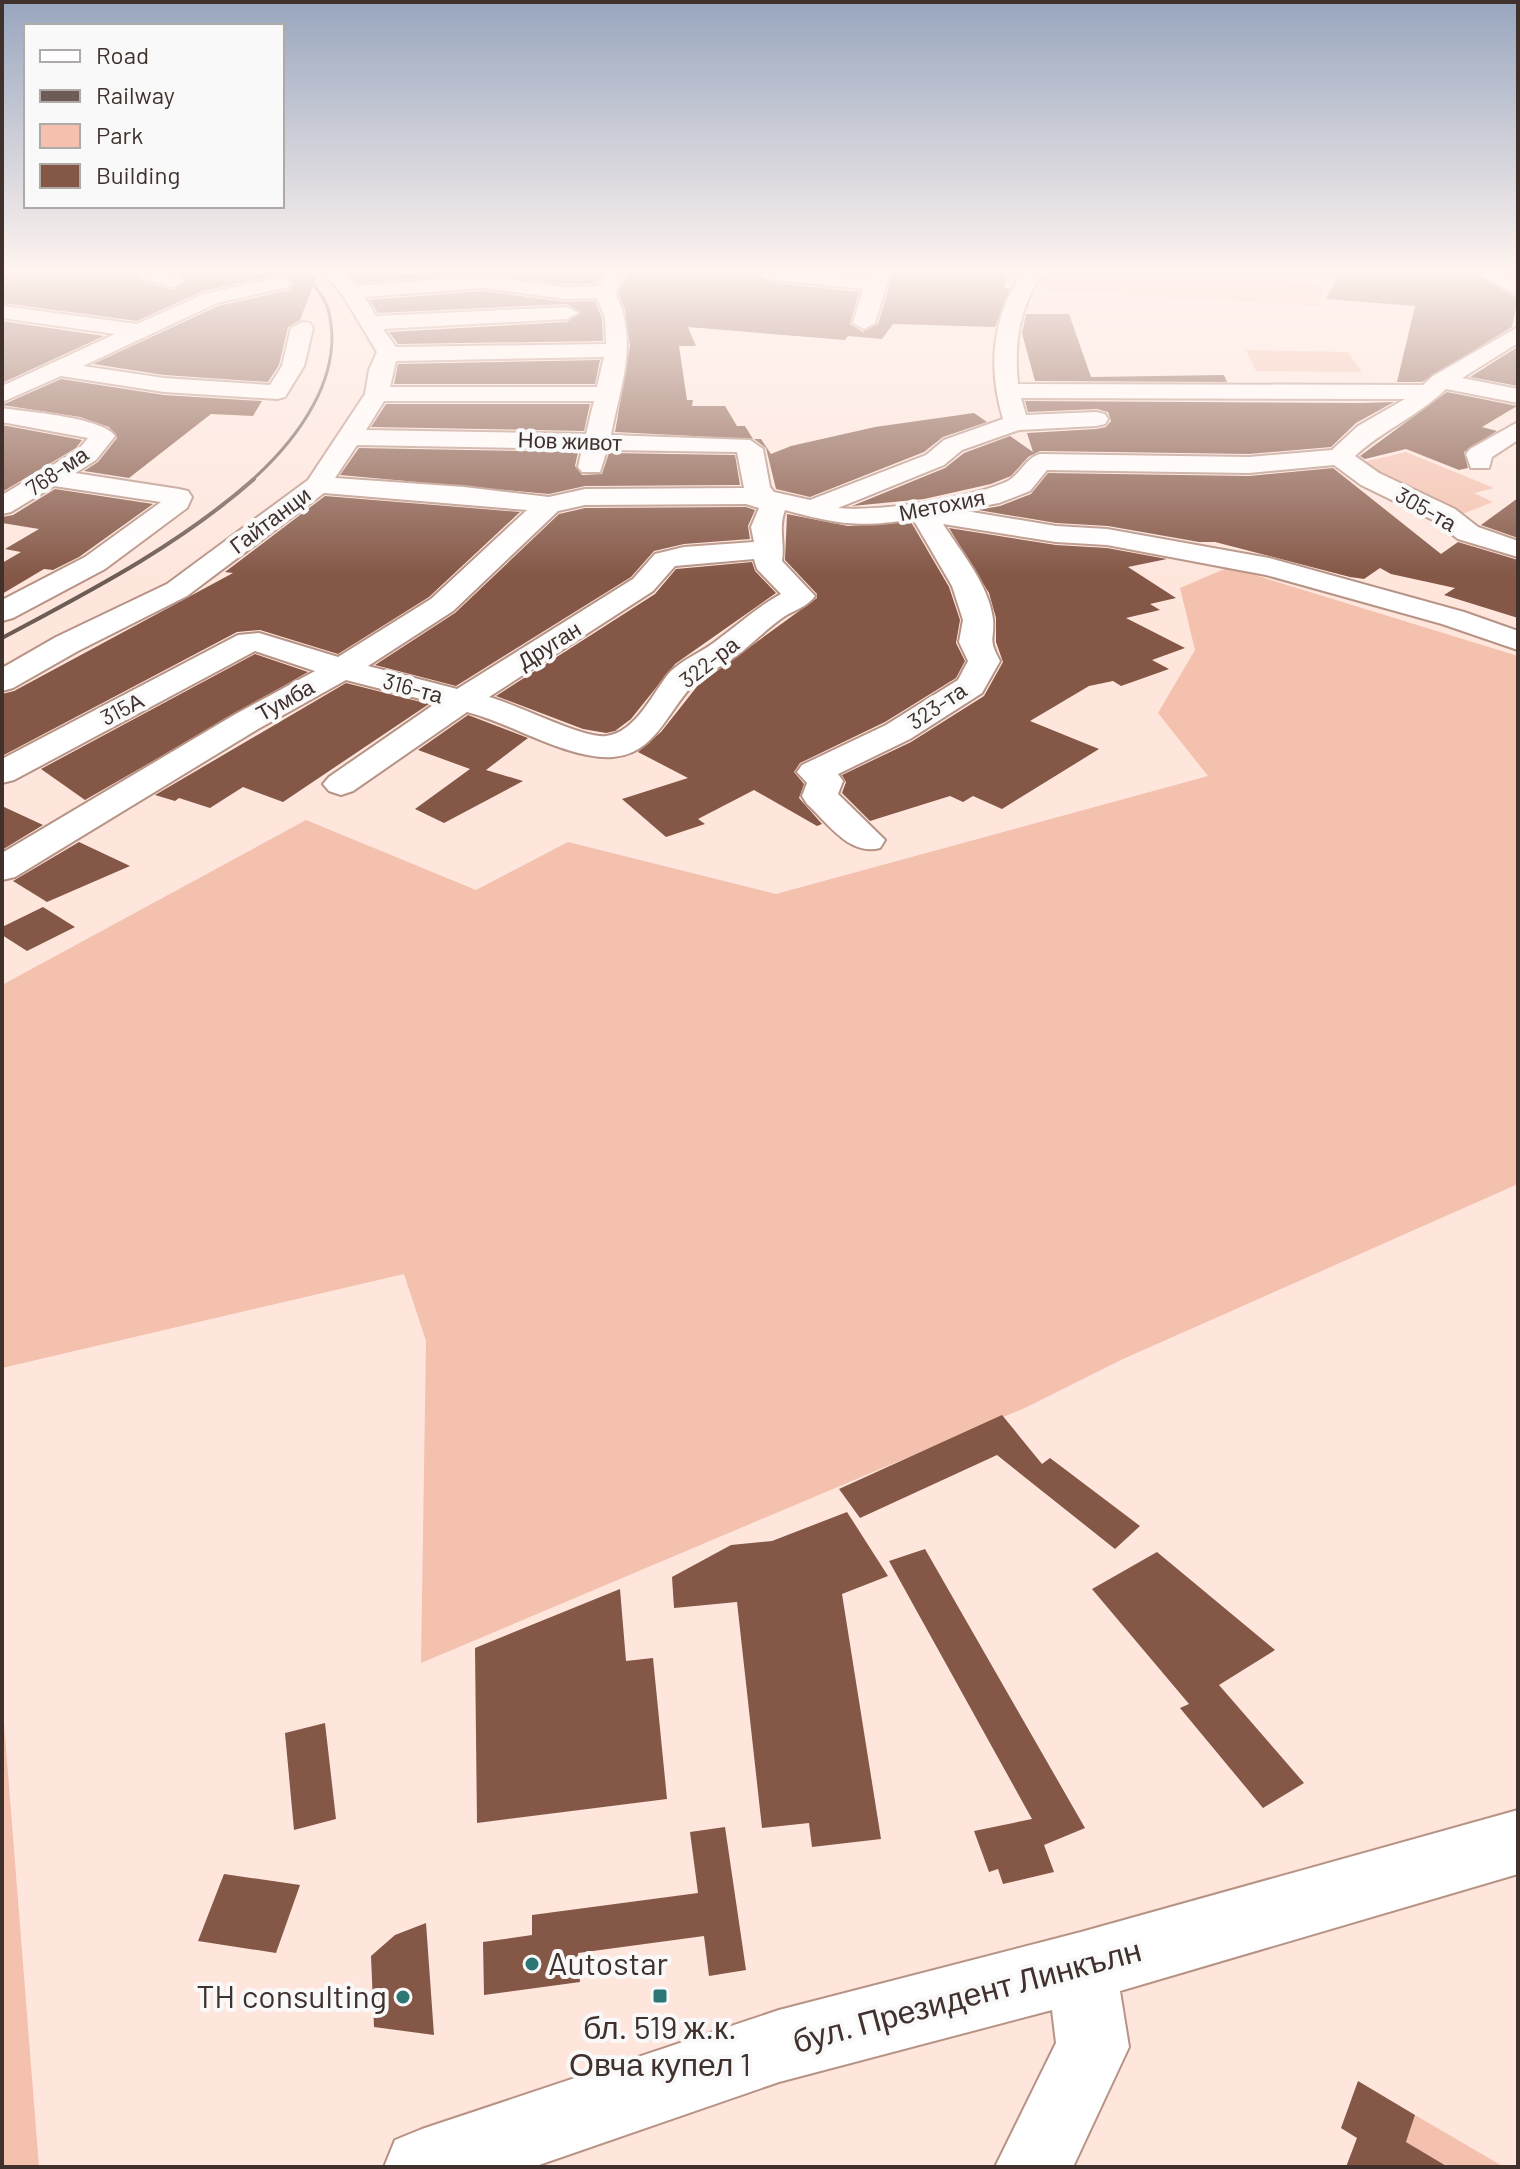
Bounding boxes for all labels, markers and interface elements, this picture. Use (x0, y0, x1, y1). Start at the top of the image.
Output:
legend (24, 24, 284, 208)
text: Road (96, 40, 149, 69)
text: Railway (96, 80, 175, 109)
text: Park (96, 120, 143, 149)
text: Building (96, 160, 180, 189)
street label: Нов живот (517, 425, 623, 455)
street label: 768-ма (20, 440, 93, 500)
street label: Гайтанци (224, 480, 315, 559)
street label: 305-та (1392, 480, 1462, 536)
street label: Метохия (897, 483, 987, 525)
street label: Друган (512, 615, 585, 675)
street label: 322-ра (674, 630, 744, 693)
street label: 316-та (380, 667, 447, 708)
street label: Тумба (251, 672, 319, 726)
street label: 323-та (902, 676, 971, 734)
street label: 315А (96, 686, 148, 730)
street label: бул. Президент Линкълн (788, 1929, 1145, 2060)
place label: Autostar (548, 1943, 669, 1981)
marker: Autostar (523, 1955, 541, 1973)
place label: TH consulting (196, 1976, 387, 2014)
marker: бл. 519 ж.к. Овча купел 1 (651, 1987, 669, 2005)
marker: TH consulting (394, 1988, 412, 2006)
place label: бл. 519 ж.к. Овча купел 1 (569, 2007, 751, 2083)

